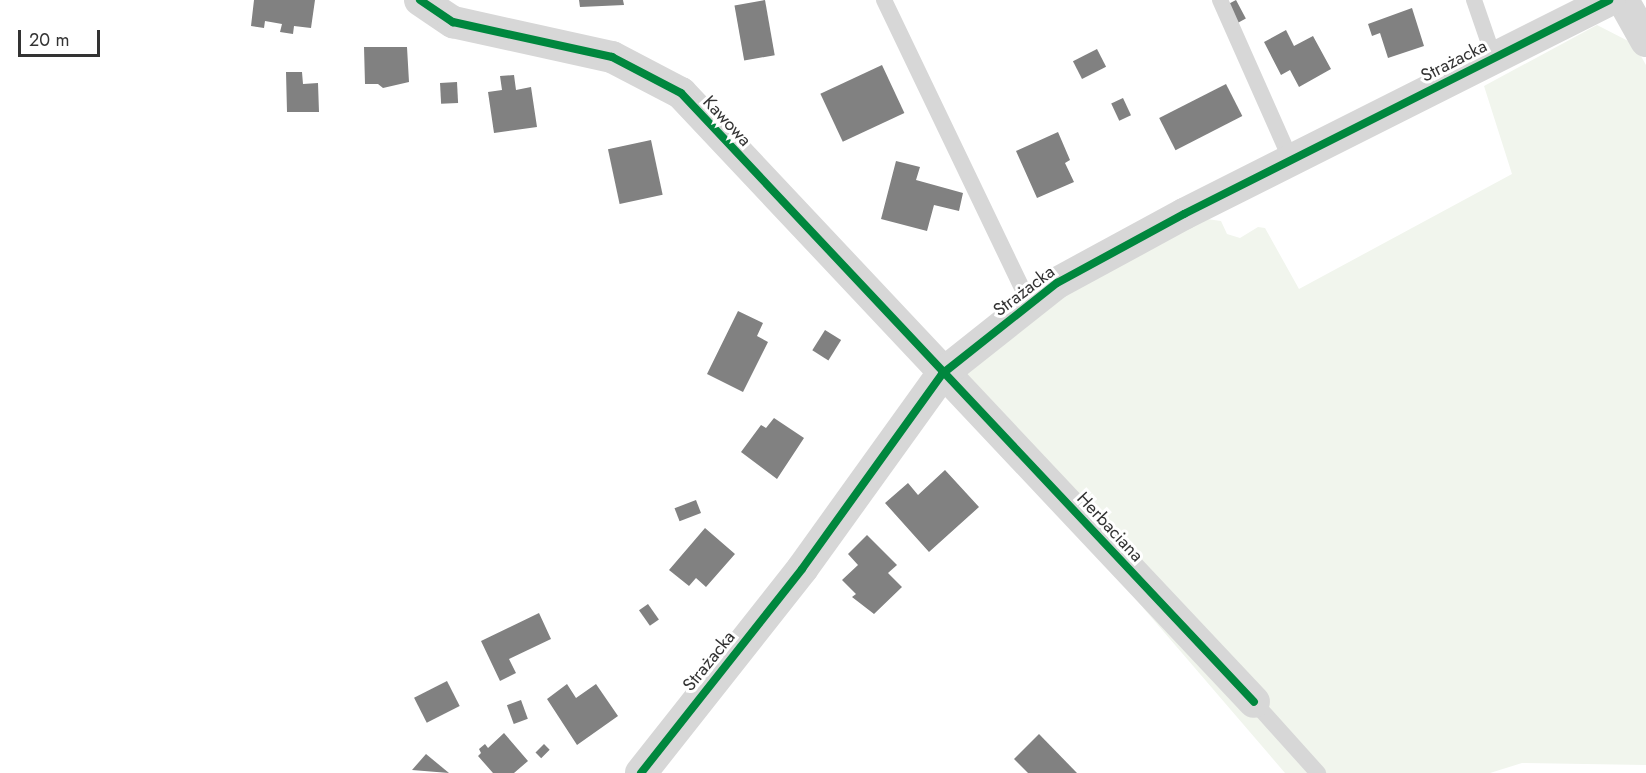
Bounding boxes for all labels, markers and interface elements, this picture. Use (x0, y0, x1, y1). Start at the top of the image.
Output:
scale bar (21, 18, 104, 56)
text: 20 m (29, 27, 69, 53)
street label: Strażacka (1417, 35, 1491, 87)
street label: Kawowa (698, 91, 756, 151)
street label: Strażacka (989, 261, 1059, 321)
street label: Herbaciana (1072, 488, 1148, 566)
street label: Strażacka (678, 627, 740, 695)

